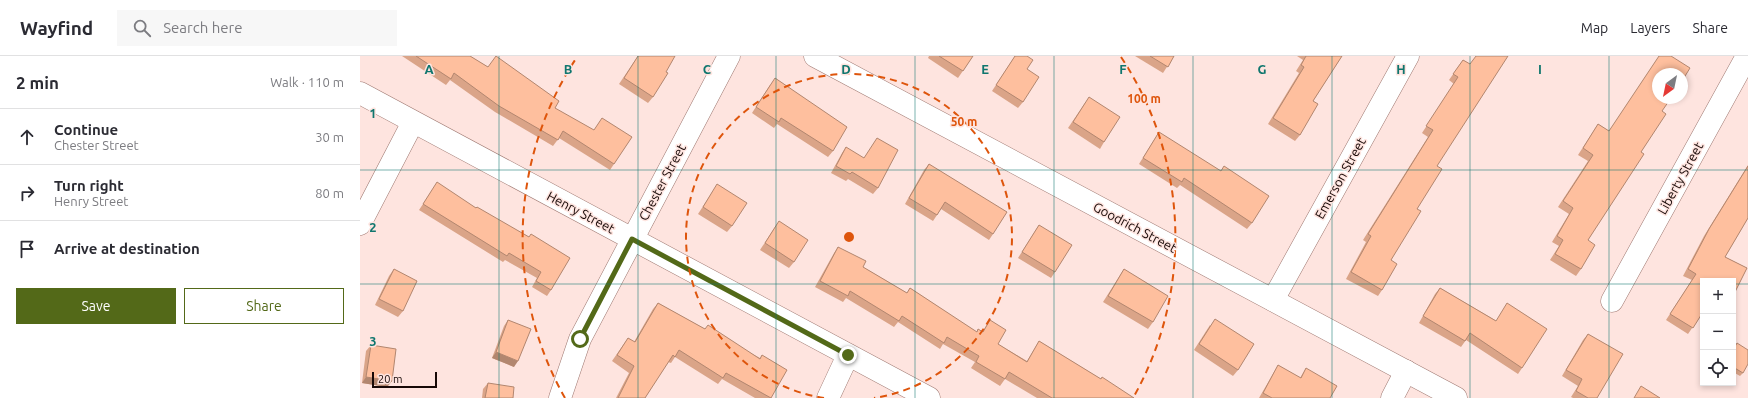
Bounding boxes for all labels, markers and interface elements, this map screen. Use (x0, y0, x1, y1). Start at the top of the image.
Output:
search box (117, 10, 397, 46)
text: Wayfind (20, 17, 93, 39)
icon: search (131, 17, 153, 39)
text: Search here (163, 19, 242, 36)
text: Map (1581, 20, 1608, 36)
text: Layers (1630, 20, 1670, 36)
text: Share (1692, 20, 1728, 36)
text: A (424, 62, 434, 76)
text: B (564, 62, 573, 76)
text: C (703, 62, 712, 76)
text: D (841, 62, 851, 76)
text: E (981, 62, 989, 76)
text: F (1119, 62, 1127, 76)
text: G (1258, 62, 1267, 76)
text: H (1396, 62, 1406, 76)
text: I (1538, 62, 1542, 76)
north arrow (1652, 68, 1688, 104)
text: 2 min (16, 73, 59, 92)
text: Walk · 110 m (270, 75, 344, 89)
text: 100 m (1127, 92, 1161, 105)
text: 1 (369, 106, 377, 120)
text: 50 m (951, 115, 977, 128)
text: Continue (54, 121, 118, 138)
icon: ahead (16, 126, 38, 148)
text: 30 m (315, 130, 344, 144)
street label: Emerson Street (1312, 135, 1368, 221)
text: Chester Street (54, 138, 139, 152)
street label: Liberty Street (1654, 140, 1706, 216)
street label: Chester Street (636, 141, 688, 223)
text: Turn right (54, 177, 124, 194)
icon: right (16, 182, 38, 204)
text: 80 m (315, 186, 344, 200)
street label: Henry Street (545, 188, 617, 236)
text: Henry Street (54, 194, 128, 208)
street label: Goodrich Street (1091, 199, 1179, 255)
text: 2 (369, 220, 377, 234)
centre of rings (842, 230, 856, 244)
icon: arrive (16, 238, 38, 260)
text: Arrive at destination (54, 240, 200, 257)
map controls (1700, 278, 1736, 386)
button: + (1700, 278, 1736, 314)
button: Save (16, 288, 176, 324)
button: Share (184, 288, 344, 324)
button: − (1700, 314, 1736, 350)
route start (571, 330, 589, 348)
text: 3 (369, 334, 377, 348)
route end (839, 346, 857, 364)
button: locate (1700, 350, 1736, 386)
scale bar (372, 370, 437, 389)
text: 20 m (378, 373, 402, 385)

